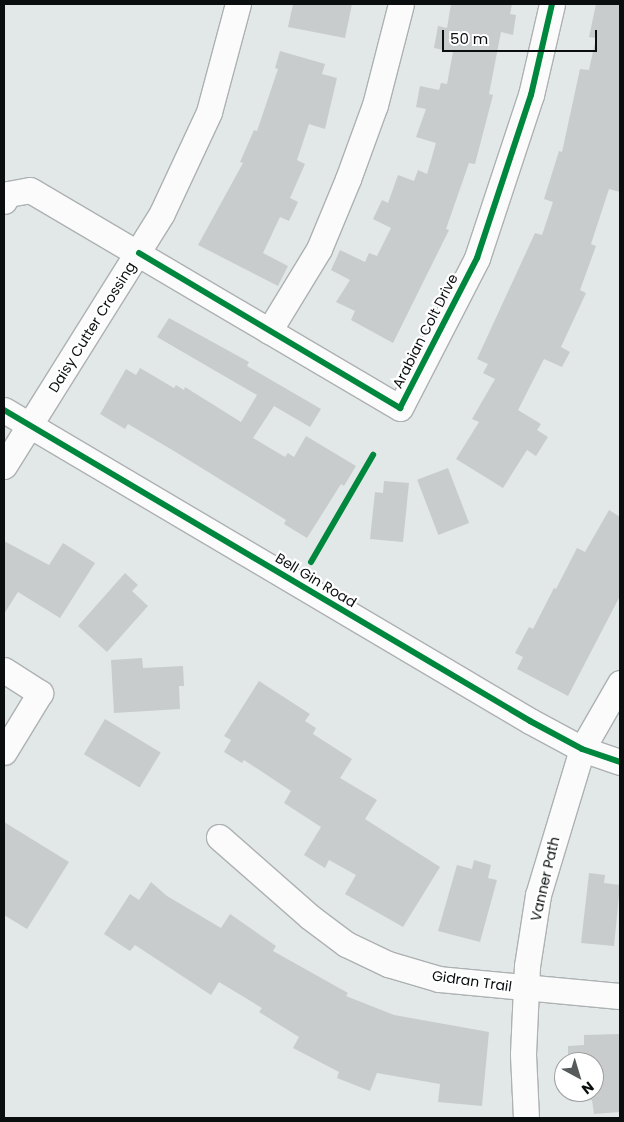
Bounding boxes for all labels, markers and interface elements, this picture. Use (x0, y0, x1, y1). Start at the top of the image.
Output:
scale bar (444, 20, 599, 52)
text: 50 m (450, 28, 488, 49)
street label: Daisy Cutter Crossing (45, 259, 139, 395)
street label: Arabian Colt Drive (389, 271, 461, 391)
street label: Bell Gin Road (273, 549, 359, 611)
street label: Vanner Path (527, 835, 563, 923)
street label: Gidran Trail (431, 967, 513, 995)
north arrow (554, 1052, 604, 1102)
text: N (577, 1077, 598, 1099)

